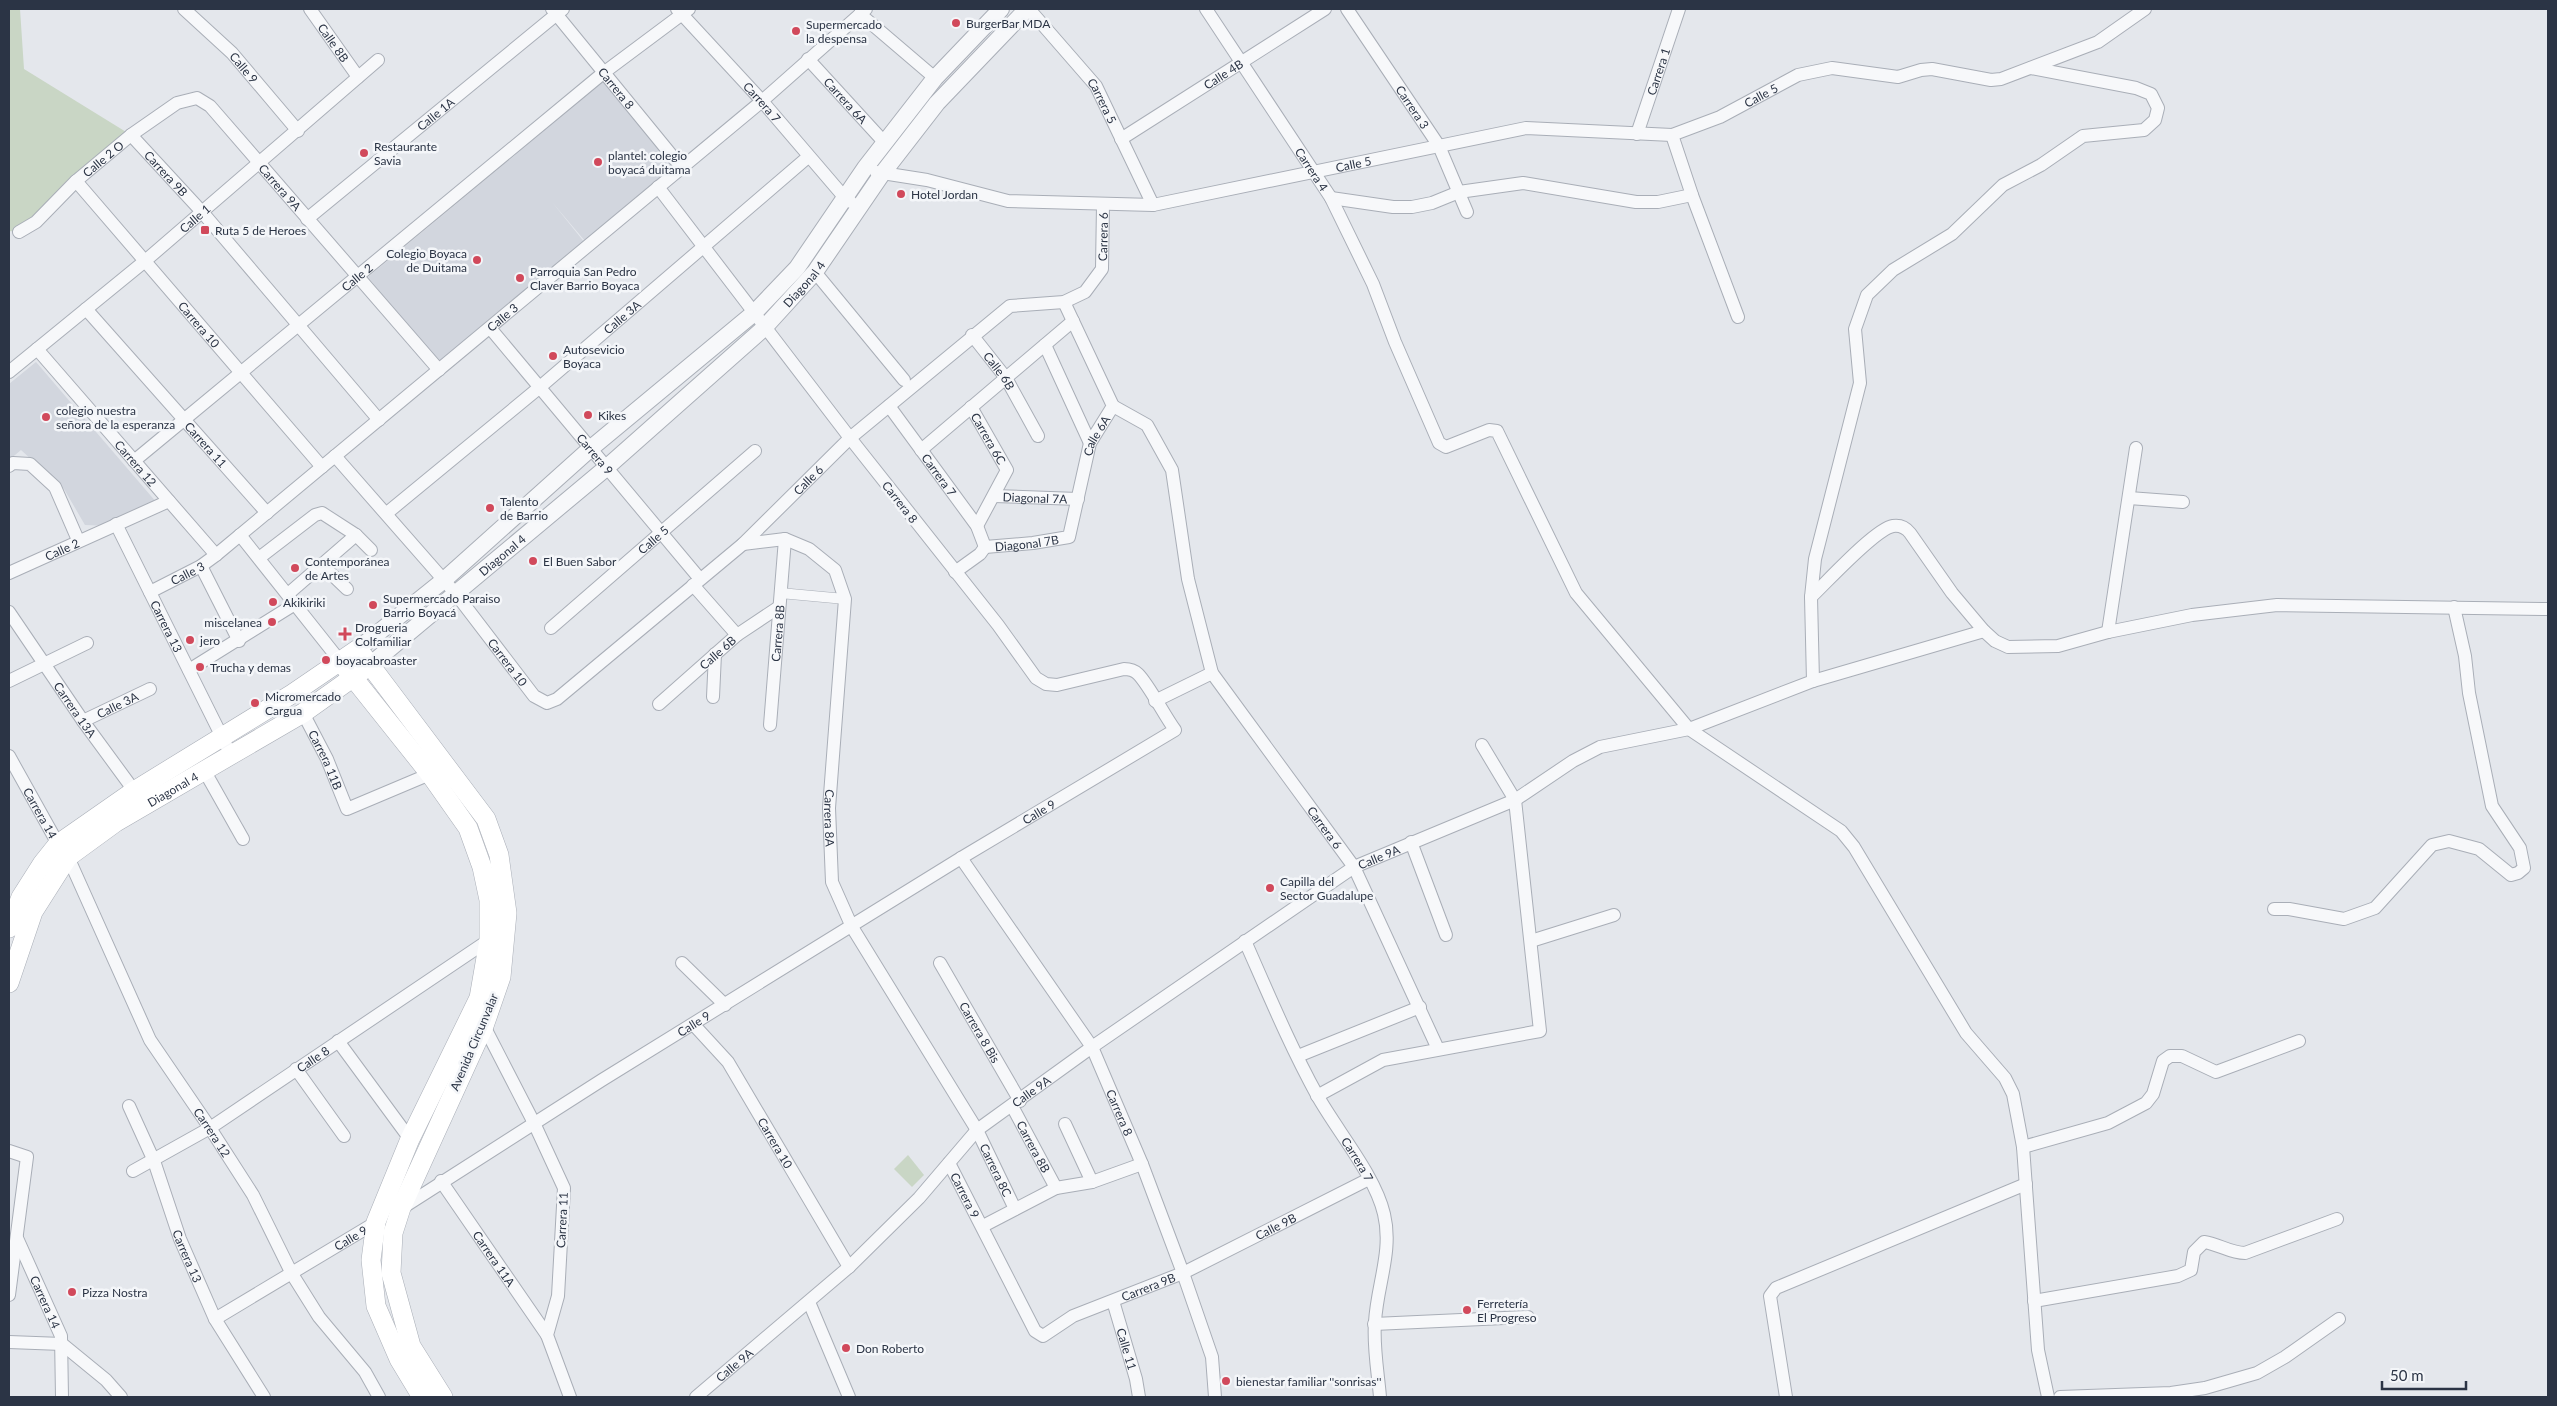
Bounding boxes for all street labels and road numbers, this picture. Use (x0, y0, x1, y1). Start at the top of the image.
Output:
street label: Calle 8B (315, 20, 353, 65)
street label: Carrera 1 (1643, 46, 1673, 97)
street label: Calle 9 (227, 49, 262, 86)
street label: Calle 4B (1201, 56, 1246, 92)
street label: Carrera 8 (595, 64, 638, 112)
street label: Carrera 6A (821, 74, 871, 127)
street label: Carrera 5 (1085, 75, 1120, 126)
street label: Carrera 7 (740, 78, 784, 125)
street label: Calle 5 (1741, 80, 1780, 110)
street label: Carrera 3 (1393, 82, 1433, 132)
street label: Calle 1A (413, 93, 458, 134)
street label: Calle 2 O (79, 137, 127, 180)
street label: Carrera 4 (1292, 145, 1332, 194)
street label: Carrera 9B (141, 147, 191, 199)
street label: Calle 5 (1334, 153, 1373, 175)
street label: Carrera 9A (256, 161, 305, 214)
street label: Calle 1 (176, 201, 213, 236)
street label: Carrera 6 (1095, 212, 1110, 261)
street label: Diagonal 4 (780, 258, 828, 310)
street label: Calle 2 (338, 260, 375, 294)
street label: Calle 3A (600, 296, 644, 337)
street label: Carrera 10 (175, 298, 223, 350)
street label: Calle 3 (483, 300, 521, 334)
street label: Calle 6B (980, 348, 1019, 392)
street label: Carrera 6C (968, 410, 1010, 467)
street label: Calle 6A (1080, 412, 1113, 457)
street label: Carrera 11 (182, 418, 230, 470)
street label: Carrera 9 (574, 430, 617, 477)
street label: Carrera 12 (112, 437, 160, 489)
street label: Carrera 7 (919, 450, 960, 499)
street label: Calle 6 (790, 462, 826, 498)
street label: Carrera 8 (879, 478, 921, 526)
street label: Diagonal 7A (1002, 489, 1068, 506)
street label: Calle 5 (634, 522, 672, 557)
street label: Diagonal 4 (476, 531, 529, 579)
street label: Diagonal 7B (994, 531, 1060, 554)
street label: Calle 2 (42, 535, 81, 563)
street label: Calle 3 (168, 558, 207, 588)
street label: Carrera 13 (148, 598, 186, 655)
street label: Carrera 8B (768, 604, 787, 662)
street label: Calle 6B (696, 632, 739, 672)
street label: Carrera 10 (485, 635, 531, 689)
street label: Carrera 13A (51, 679, 100, 741)
street label: Calle 3A (94, 688, 141, 721)
street label: Carrera 11B (306, 727, 346, 792)
street label: Diagonal 4 (144, 768, 201, 810)
street label: Carrera 14 (20, 785, 61, 841)
street label: Carrera 8A (821, 789, 838, 848)
street label: Calle 9 (1019, 796, 1058, 827)
street label: Carrera 6 (1304, 803, 1346, 852)
street label: Calle 9A (1356, 841, 1403, 872)
street label: Avenida Circunvalar (447, 990, 502, 1093)
street label: Carrera 8 Bis (957, 999, 1004, 1065)
street label: Calle 9 (674, 1008, 713, 1039)
street label: Calle 8 (294, 1042, 332, 1075)
street label: Calle 9A (1009, 1072, 1054, 1110)
street label: Carrera 8 (1103, 1087, 1136, 1138)
street label: Carrera 12 (191, 1105, 234, 1160)
street label: Carrera 10 (755, 1115, 796, 1171)
street label: Carrera 8B (1014, 1118, 1054, 1175)
street label: Carrera 7 (1338, 1134, 1377, 1184)
street label: Carrera 8C (977, 1141, 1015, 1199)
street label: Carrera 9 (948, 1170, 983, 1220)
street label: Carrera 11 (553, 1192, 571, 1248)
street label: Calle 9B (1253, 1210, 1299, 1243)
street label: Calle 9 (331, 1222, 370, 1253)
street label: Carrera 13 (170, 1227, 205, 1285)
street label: Carrera 11A (470, 1228, 519, 1290)
street label: Carrera 9B (1119, 1269, 1178, 1304)
street label: Carrera 14 (27, 1273, 64, 1331)
street label: Calle 11 (1114, 1326, 1140, 1372)
street label: Calle 9A (712, 1344, 756, 1385)

